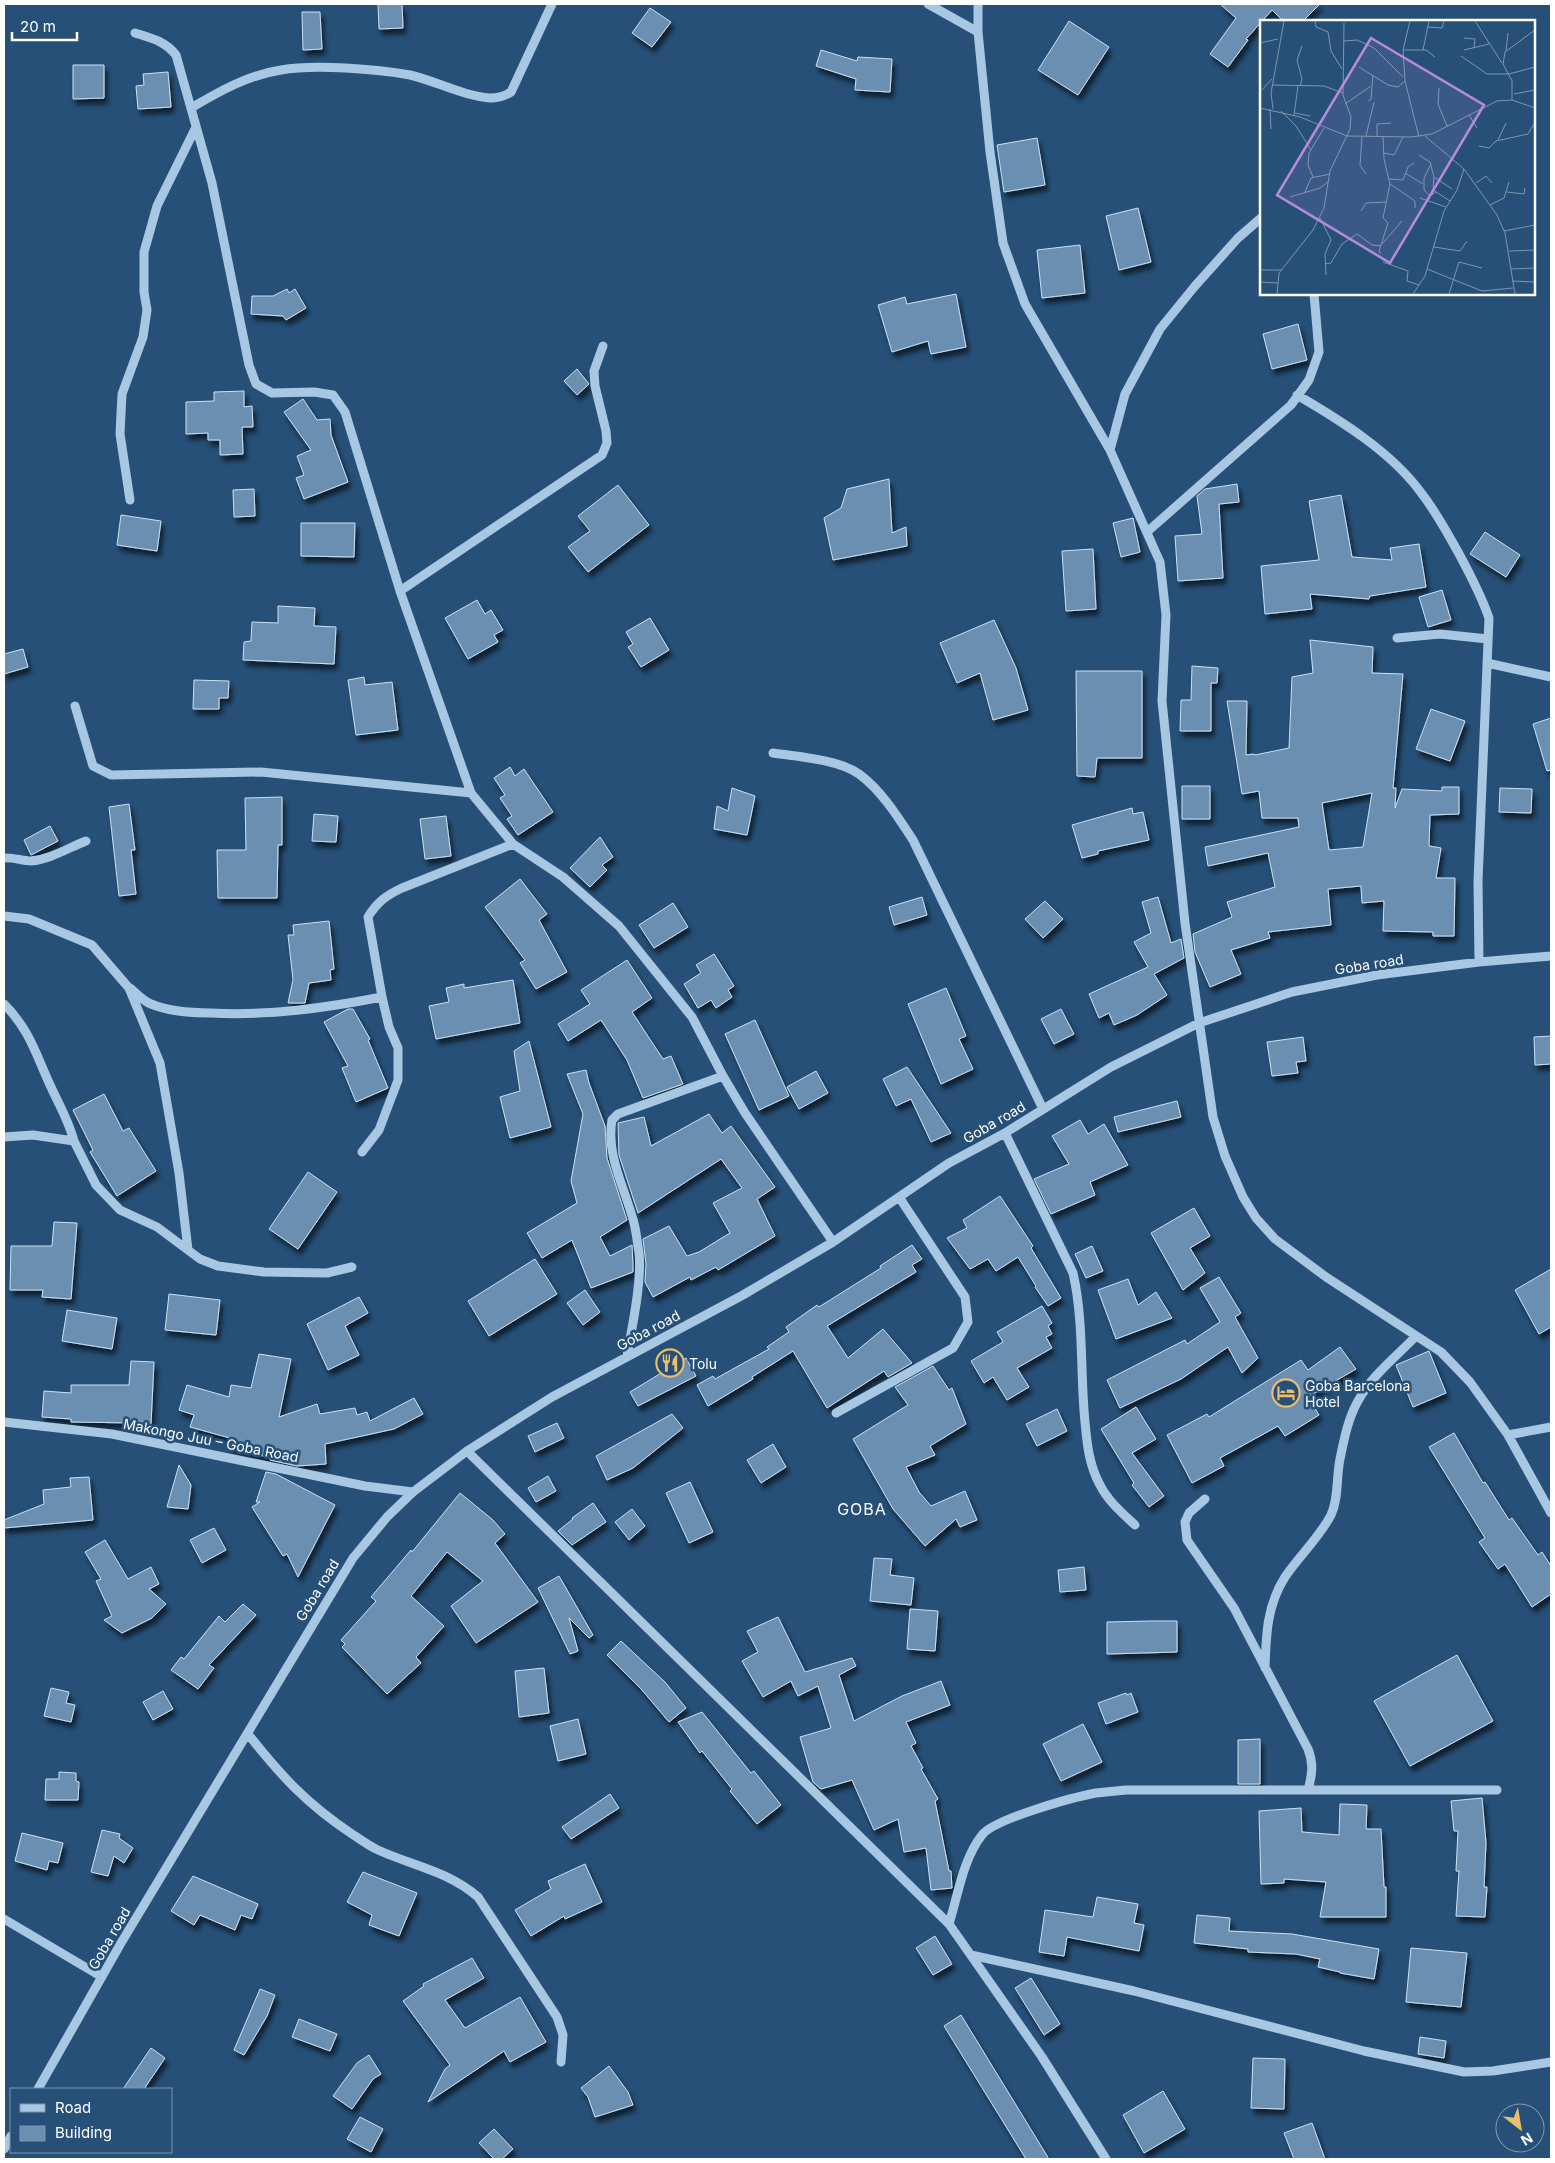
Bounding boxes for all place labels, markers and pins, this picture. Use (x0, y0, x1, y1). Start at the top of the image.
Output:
restaurant icon: Tolu (655, 1348, 685, 1378)
place label: Tolu (689, 1355, 717, 1372)
place label: Goba Barcelona Hotel (1305, 1377, 1411, 1410)
hotel icon: Goba Barcelona Hotel (1271, 1378, 1301, 1408)

